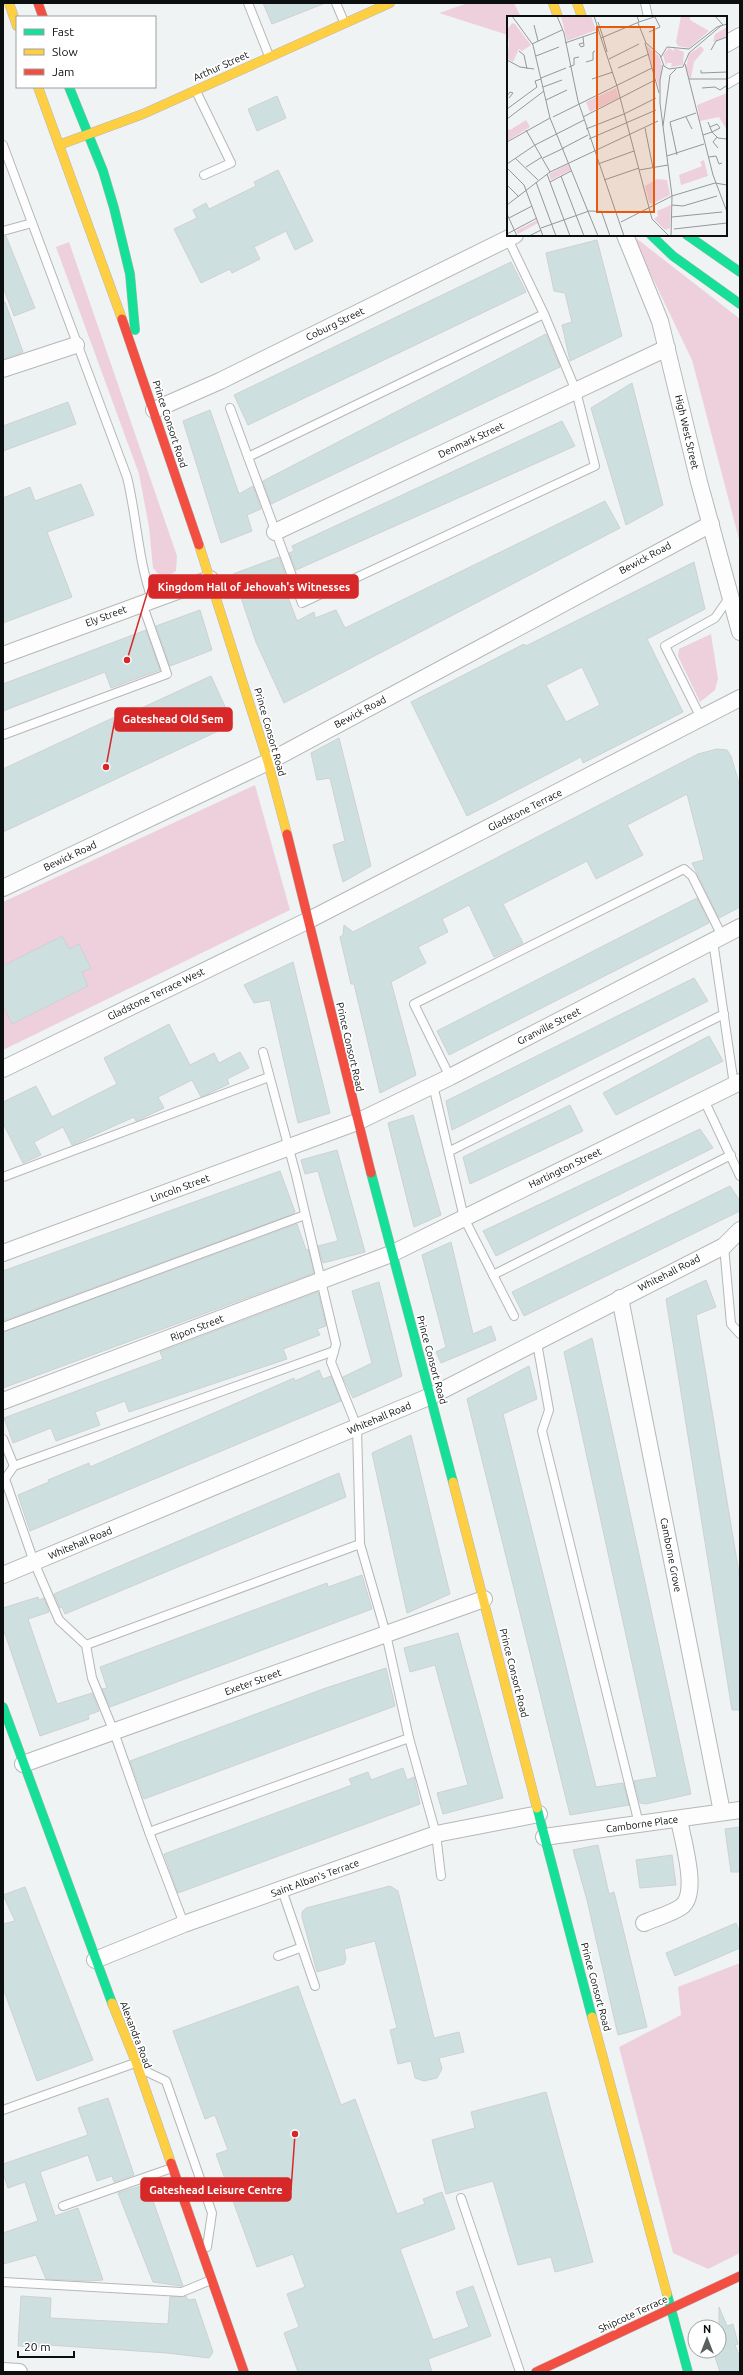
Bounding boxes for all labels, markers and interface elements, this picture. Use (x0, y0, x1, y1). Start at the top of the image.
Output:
legend (16, 16, 156, 88)
inset map (507, 16, 727, 236)
text: Fast (52, 25, 74, 38)
text: Slow (52, 45, 78, 58)
street label: Arthur Street (192, 49, 251, 83)
text: Jam (52, 65, 74, 78)
street label: Coburg Street (304, 305, 366, 343)
street label: Prince Consort Road (151, 379, 189, 469)
street label: High West Street (673, 394, 701, 470)
street label: Denmark Street (436, 420, 506, 460)
street label: Bewick Road (617, 540, 673, 576)
callout: Kingdom Hall of Jehovah's Witnesses (149, 575, 358, 598)
text: Kingdom Hall of Jehovah's Witnesses (158, 581, 350, 593)
street label: Ely Street (84, 603, 128, 629)
street label: Prince Consort Road (252, 687, 288, 778)
street label: Bewick Road (332, 694, 388, 730)
callout: Gateshead Old Sem (115, 708, 232, 731)
text: Gateshead Old Sem (123, 713, 223, 725)
street label: Gladstone Terrace (486, 787, 564, 833)
street label: Bewick Road (42, 839, 98, 873)
street label: Gladstone Terrace West (106, 966, 206, 1022)
street label: Prince Consort Road (334, 1001, 366, 1093)
street label: Granville Street (516, 1005, 583, 1047)
street label: Hartington Street (527, 1146, 603, 1190)
street label: Lincoln Street (149, 1172, 211, 1204)
street label: Whitehall Road (636, 1253, 702, 1293)
street label: Ripon Street (169, 1313, 225, 1343)
street label: Prince Consort Road (415, 1314, 449, 1406)
street label: Whitehall Road (345, 1400, 413, 1436)
street label: Camborne Grove (658, 1517, 684, 1593)
street label: Whitehall Road (46, 1525, 114, 1561)
street label: Prince Consort Road (498, 1627, 530, 1719)
street label: Exeter Street (223, 1667, 283, 1697)
street label: Camborne Place (605, 1813, 679, 1835)
street label: Saint Alban's Terrace (269, 1857, 361, 1899)
street label: Prince Consort Road (579, 1941, 613, 2033)
street label: Alexandra Road (118, 2000, 154, 2070)
callout: Gateshead Leisure Centre (141, 2178, 291, 2201)
text: Gateshead Leisure Centre (149, 2184, 283, 2196)
street label: Shipcote Terrace (597, 2293, 669, 2335)
north arrow (687, 2319, 727, 2359)
text: N (703, 2323, 711, 2335)
scale bar (18, 2333, 74, 2359)
text: 20 m (24, 2340, 51, 2353)

